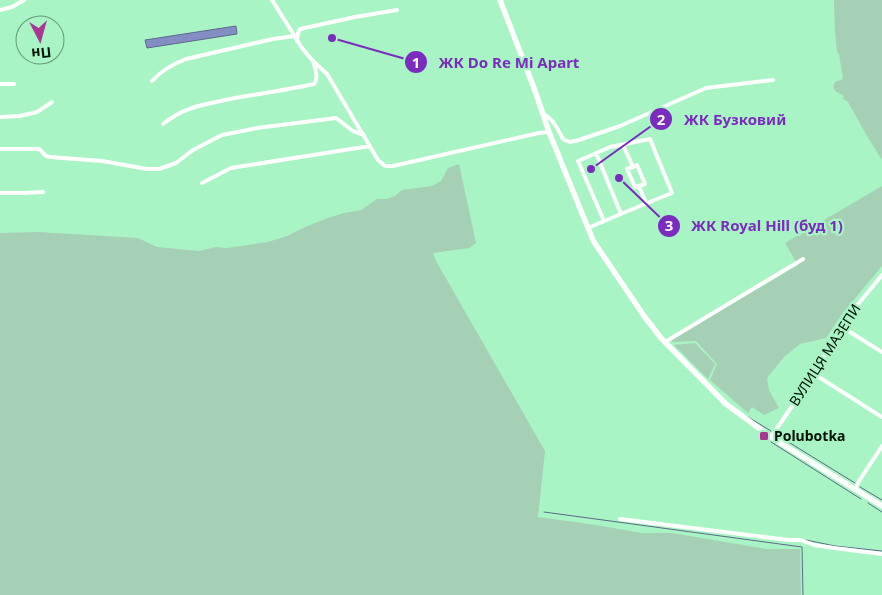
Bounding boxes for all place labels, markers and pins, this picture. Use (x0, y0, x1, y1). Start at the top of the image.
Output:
callout: ЖК Do Re Mi Apart (404, 47, 589, 77)
callout: ЖК Бузковий (649, 104, 796, 134)
callout: ЖК Royal Hill (буд 1) (656, 211, 853, 241)
place label: Polubotka (774, 426, 845, 445)
marker: Polubotka (758, 430, 770, 442)

